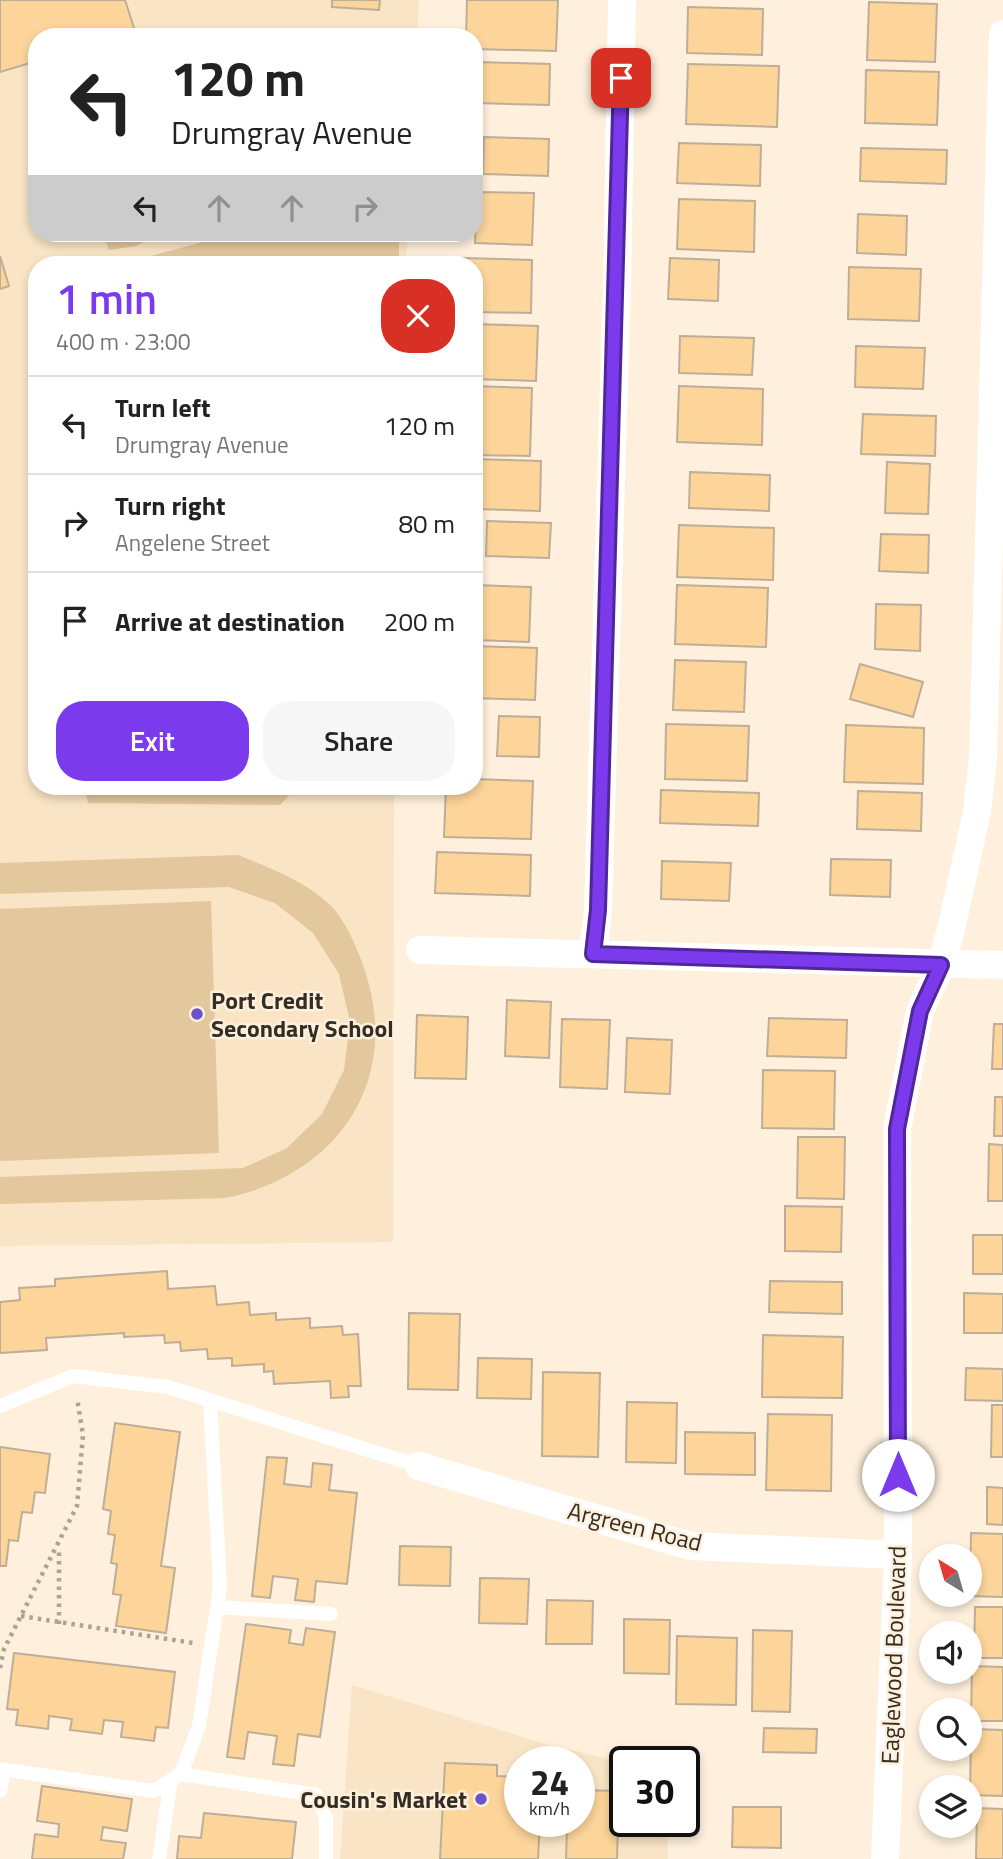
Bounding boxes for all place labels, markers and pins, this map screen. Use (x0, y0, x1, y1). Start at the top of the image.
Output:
pin (591, 48, 651, 108)
place label: Port Credit Secondary School (211, 982, 394, 1046)
marker: Port Credit Secondary School (189, 1006, 205, 1022)
place label: Cousin's Market (300, 1781, 467, 1817)
marker: Cousin's Market (473, 1791, 489, 1807)

